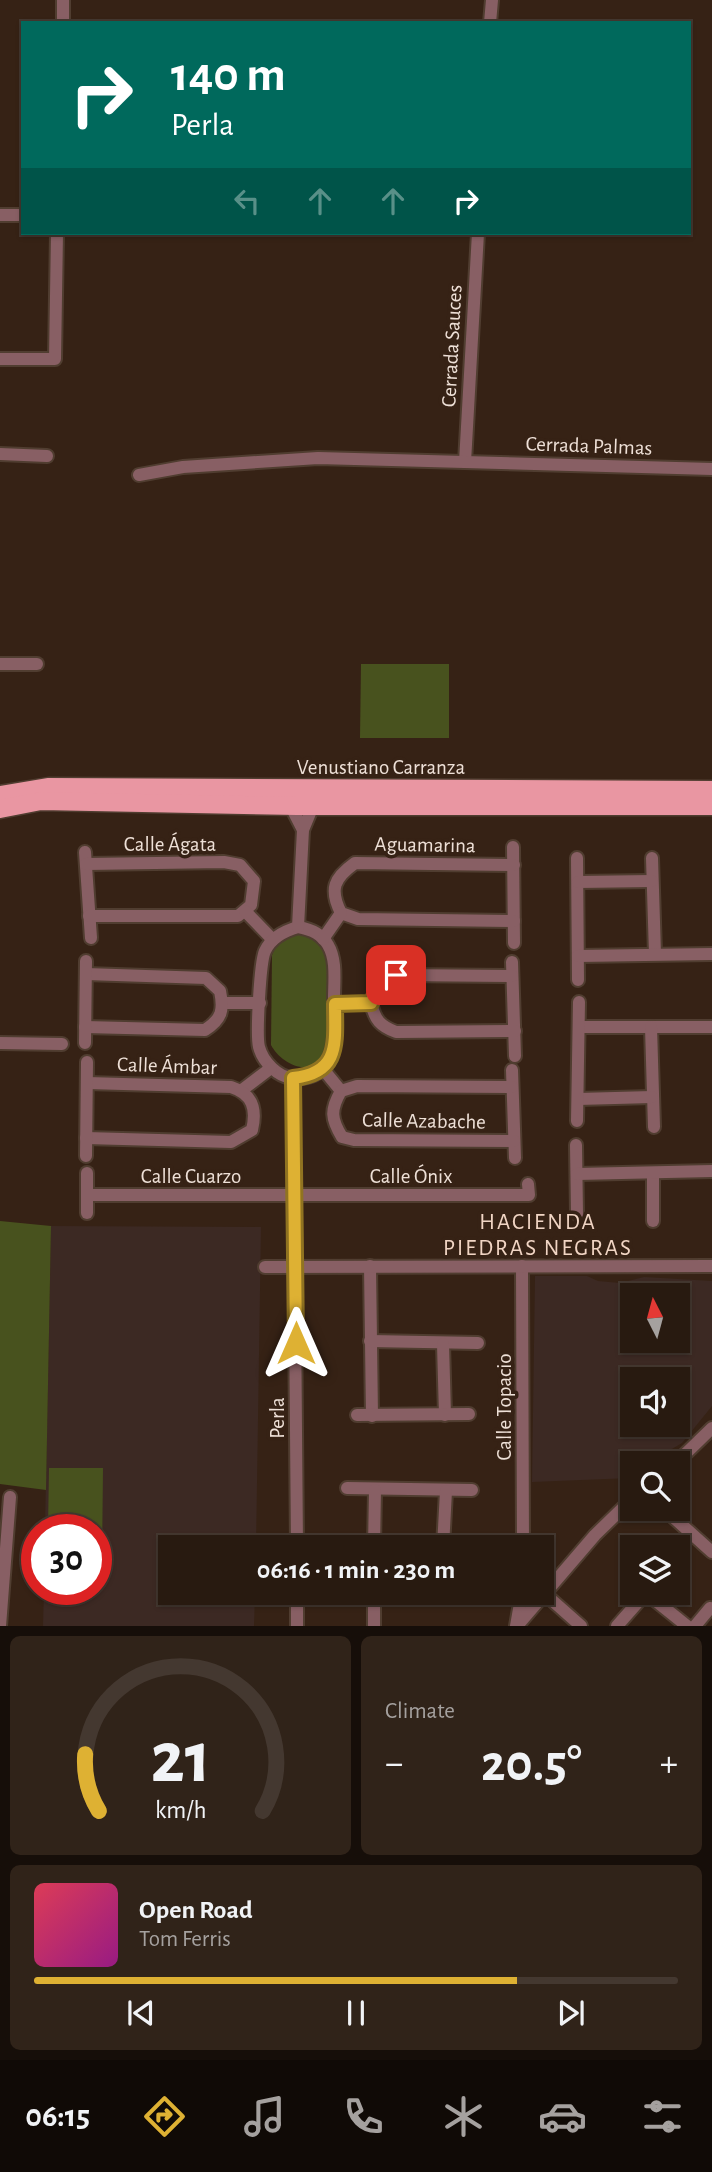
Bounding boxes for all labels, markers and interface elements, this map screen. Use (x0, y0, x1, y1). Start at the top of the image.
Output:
icon: right (56, 49, 147, 140)
text: 140 m (171, 51, 286, 100)
text: Perla (171, 109, 234, 141)
icon: left (228, 182, 266, 220)
icon: ahead (301, 182, 339, 220)
icon: ahead (374, 182, 412, 220)
icon: right (447, 182, 485, 220)
street label: Cerrada Sauces (438, 284, 466, 408)
street label: Cerrada Palmas (525, 433, 653, 459)
street label: Venustiano Carranza (297, 757, 465, 778)
street label: Calle Ágata (124, 832, 216, 855)
street label: Aguamarina (374, 834, 476, 856)
pin (366, 945, 426, 1005)
icon: arrive (377, 956, 415, 994)
street label: Calle Ámbar (117, 1052, 218, 1078)
street label: Calle Azabache (362, 1109, 486, 1133)
street label: Calle Ónix (370, 1164, 452, 1187)
street label: Calle Cuarzo (141, 1166, 241, 1187)
district label: HACIENDA PIEDRAS NEGRAS (443, 1211, 633, 1260)
north arrow (620, 1283, 690, 1353)
map controls (620, 1283, 690, 1605)
position arrow (259, 1306, 333, 1380)
street label: Calle Topacio (494, 1353, 515, 1461)
button: sound (620, 1367, 690, 1437)
street label: Perla (267, 1397, 288, 1439)
button: search (620, 1451, 690, 1521)
speed limit sign: 30 (21, 1514, 112, 1605)
button: layers (620, 1535, 690, 1605)
text: 06:16 · 1 min · 230 m (257, 1557, 455, 1583)
text: Climate (385, 1700, 455, 1723)
text: 21 (150, 1724, 211, 1797)
text: 20.5° (481, 1738, 582, 1790)
text: − (385, 1745, 403, 1783)
text: + (660, 1745, 678, 1783)
text: km/h (155, 1798, 206, 1823)
text: Open Road (139, 1897, 253, 1923)
text: Tom Ferris (139, 1928, 231, 1951)
icon: previous (122, 1994, 160, 2032)
icon: pause (337, 1994, 375, 2032)
icon: next (552, 1994, 590, 2032)
icon: directions (140, 2092, 189, 2141)
icon: music (240, 2092, 289, 2141)
icon: phone (339, 2092, 388, 2141)
icon: climate (439, 2092, 488, 2141)
icon: car (538, 2092, 587, 2141)
icon: filters (638, 2092, 687, 2141)
text: 06:15 (25, 2100, 90, 2132)

